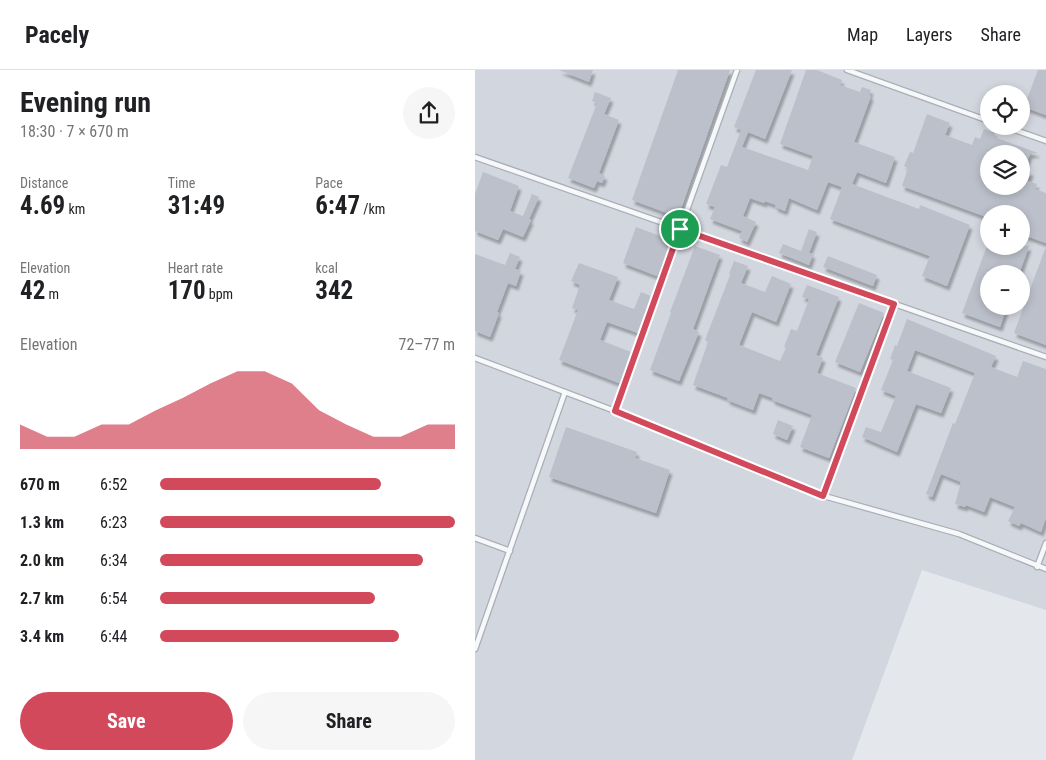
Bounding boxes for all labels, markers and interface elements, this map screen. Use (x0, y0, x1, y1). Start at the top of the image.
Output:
text: Pacely (25, 21, 89, 49)
text: Map (847, 24, 878, 45)
text: Layers (906, 24, 953, 45)
text: Share (981, 24, 1021, 45)
map controls (980, 85, 1030, 315)
button: locate (980, 85, 1030, 135)
text: Evening run (20, 86, 151, 119)
button: share (403, 87, 455, 139)
text: 18:30 · 7 × 670 m (20, 122, 129, 141)
button: layers (980, 145, 1030, 195)
text: Distance (20, 175, 68, 191)
text: Time (168, 175, 195, 191)
text: Pace (315, 175, 343, 191)
text: 4.69 (20, 191, 65, 220)
text: 31:49 (168, 191, 225, 220)
text: 6:47 (315, 191, 360, 220)
text: km (65, 201, 85, 217)
text: /km (360, 201, 385, 217)
button: + (980, 205, 1030, 255)
pin (659, 208, 701, 250)
icon: arrive (666, 215, 694, 243)
text: Elevation (20, 260, 70, 276)
text: Heart rate (168, 260, 223, 276)
text: kcal (315, 260, 338, 276)
button: − (980, 265, 1030, 315)
text: 42 (20, 276, 45, 305)
text: 170 (168, 276, 206, 305)
text: 342 (315, 276, 353, 305)
text: m (45, 286, 59, 302)
text: bpm (206, 286, 233, 302)
text: Elevation (20, 335, 78, 354)
text: 72–77 m (399, 335, 455, 354)
text: 670 m (20, 475, 60, 494)
text: 6:52 (100, 475, 127, 494)
text: 1.3 km (20, 513, 64, 532)
text: 6:23 (100, 513, 127, 532)
text: 2.0 km (20, 551, 64, 570)
text: 6:34 (100, 551, 127, 570)
text: 2.7 km (20, 589, 64, 608)
text: 6:54 (100, 589, 127, 608)
text: 3.4 km (20, 627, 64, 646)
text: 6:44 (100, 627, 127, 646)
button: Save (20, 692, 233, 750)
button: Share (243, 692, 455, 750)

